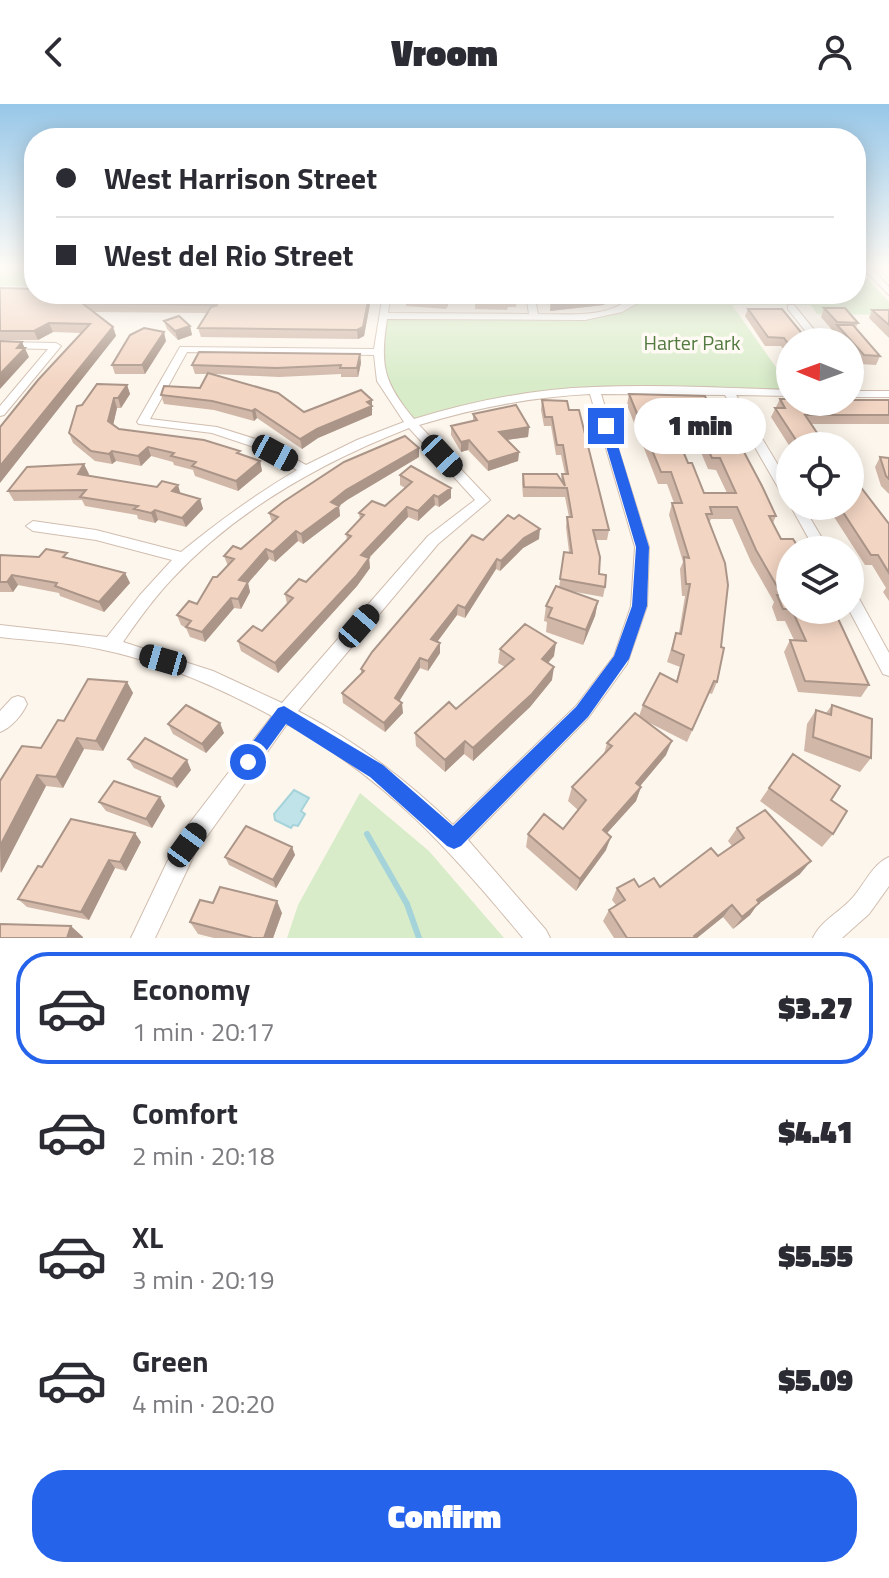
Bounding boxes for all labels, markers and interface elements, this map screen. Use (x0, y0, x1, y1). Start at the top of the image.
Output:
text: Vroom (391, 25, 498, 80)
icon: back (32, 30, 76, 74)
icon: person (813, 30, 857, 74)
text: West Harrison Street (104, 155, 377, 201)
text: West del Rio Street (104, 232, 353, 278)
park label: Harter Park (643, 327, 741, 358)
north arrow (776, 328, 864, 416)
map controls (776, 328, 864, 624)
callout: 1 min (634, 398, 766, 454)
text: 1 min (668, 406, 732, 445)
route end (588, 408, 624, 444)
car (417, 430, 467, 482)
car (248, 431, 302, 475)
button: locate (776, 432, 864, 520)
button: layers (776, 536, 864, 624)
car (334, 600, 384, 652)
car (137, 642, 189, 678)
route start (230, 744, 266, 780)
car (163, 819, 211, 871)
text: Economy (132, 966, 250, 1012)
icon: car (36, 972, 108, 1044)
text: $3.27 (779, 985, 853, 1031)
text: 1 min · 20:17 (132, 1012, 275, 1051)
text: Comfort (132, 1090, 238, 1136)
icon: car (36, 1096, 108, 1168)
text: $4.41 (779, 1109, 853, 1155)
text: 2 min · 20:18 (132, 1136, 275, 1175)
text: XL (132, 1214, 163, 1260)
icon: car (36, 1220, 108, 1292)
text: $5.55 (779, 1233, 853, 1279)
text: 3 min · 20:19 (132, 1260, 275, 1299)
text: Green (132, 1338, 209, 1384)
icon: car (36, 1344, 108, 1416)
text: $5.09 (779, 1357, 853, 1403)
text: 4 min · 20:20 (132, 1384, 275, 1423)
button: Confirm (32, 1470, 857, 1562)

